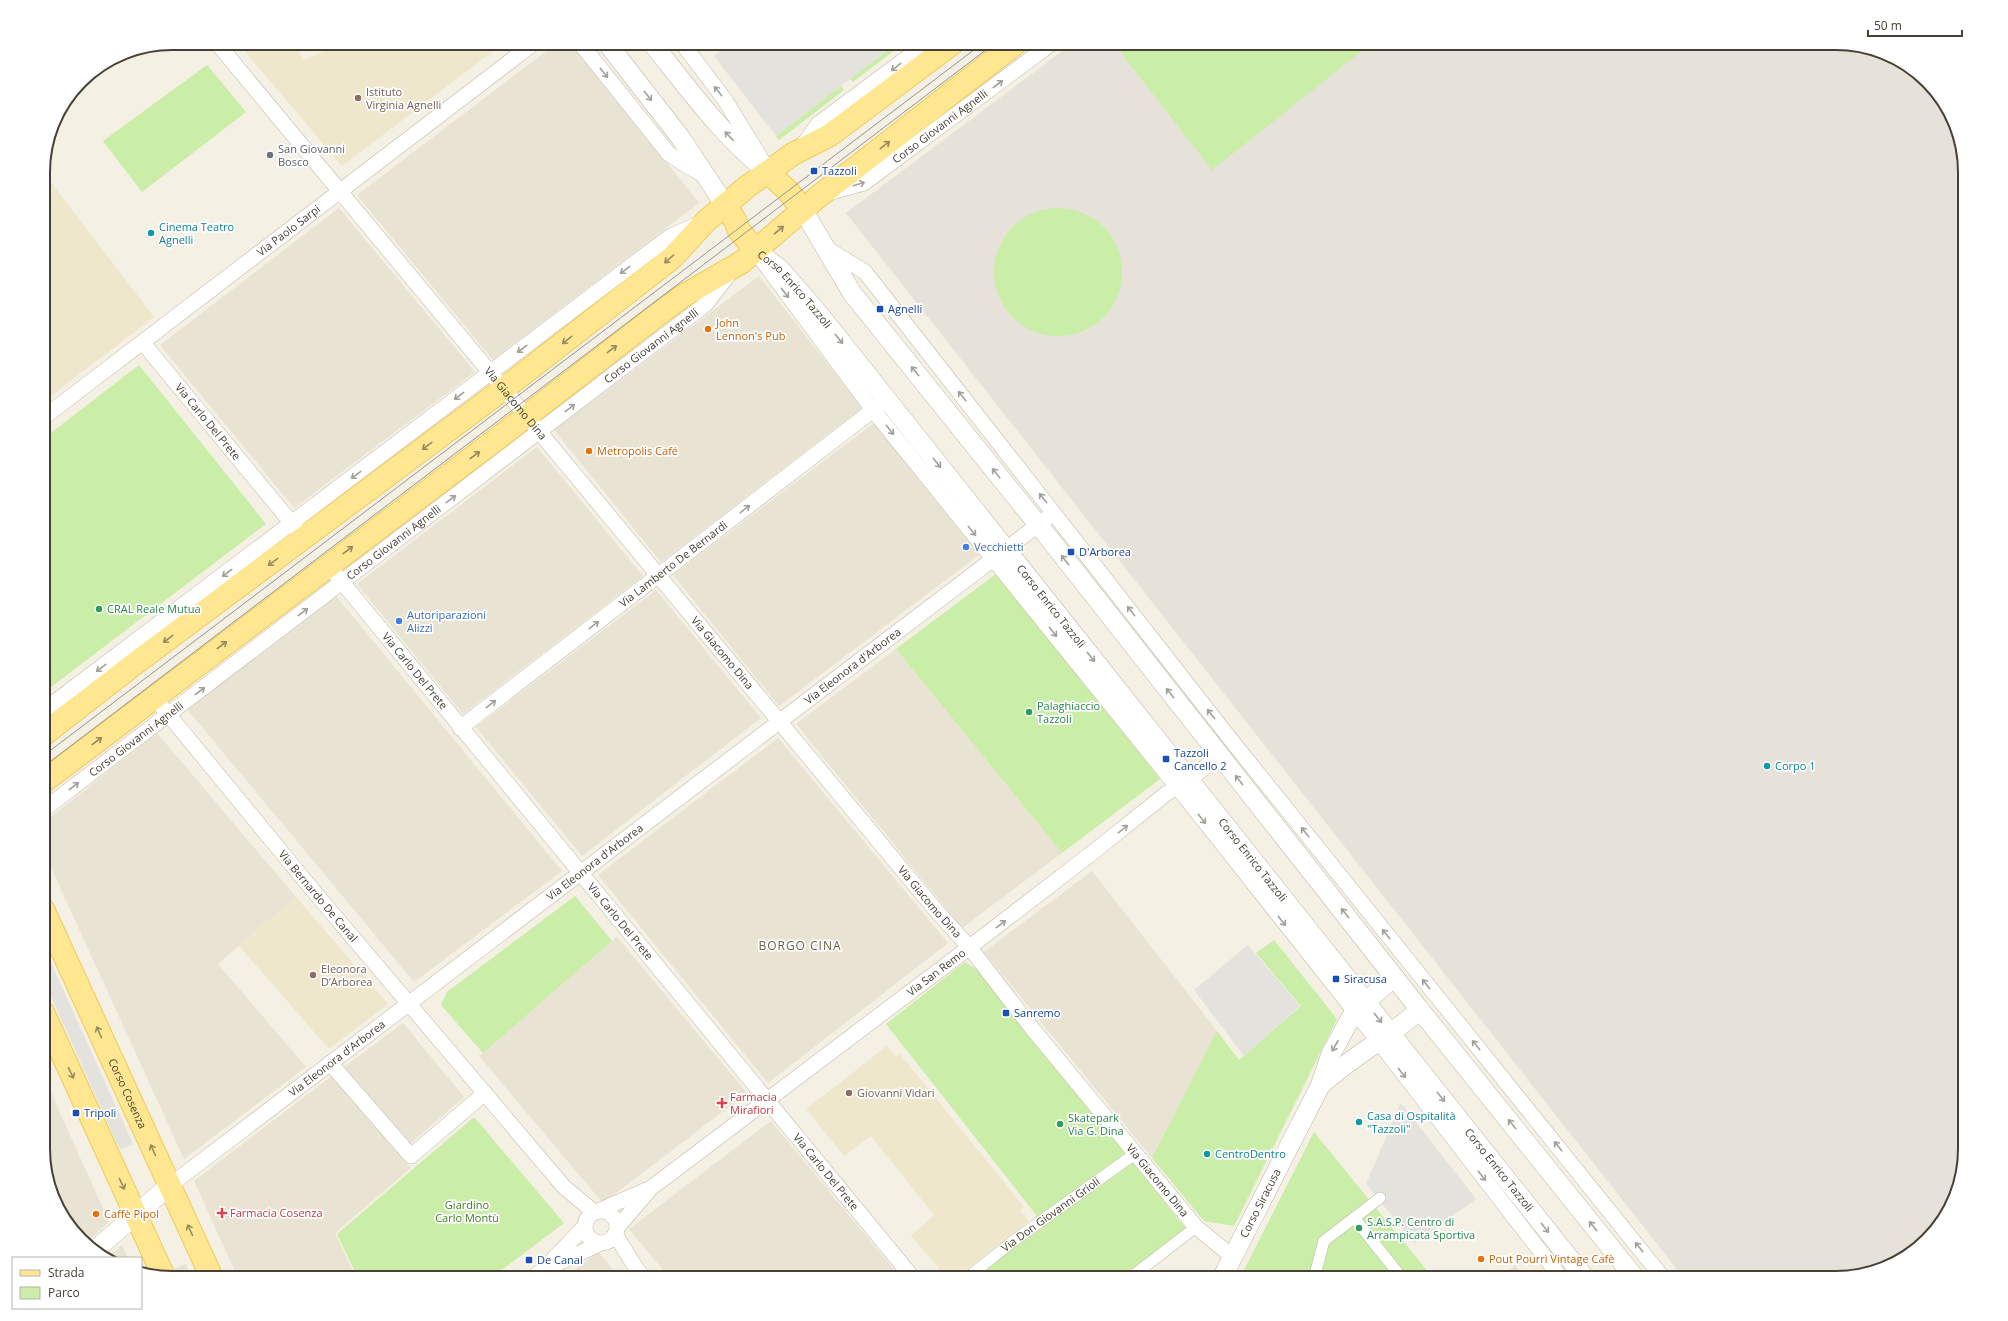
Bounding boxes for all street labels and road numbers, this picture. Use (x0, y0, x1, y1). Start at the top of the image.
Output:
street label: Corso Giovanni Agnelli (889, 86, 990, 166)
street label: Via Paolo Sarpi (253, 201, 323, 259)
street label: Corso Enrico Tazzoli (755, 247, 835, 331)
street label: Corso Giovanni Agnelli (600, 305, 701, 386)
street label: Via Giacomo Dina (481, 363, 551, 443)
street label: Via Carlo Del Prete (172, 380, 244, 463)
street label: Corso Giovanni Agnelli (343, 501, 444, 583)
street label: Via Lamberto De Bernardi (616, 517, 730, 610)
street label: Corso Enrico Tazzoli (1014, 561, 1089, 651)
street label: Via Giacomo Dina (688, 613, 757, 692)
street label: Via Eleonora d'Arborea (801, 624, 904, 707)
street label: Via Carlo Del Prete (379, 629, 451, 712)
street label: Corso Giovanni Agnelli (85, 698, 186, 780)
street label: Corso Enrico Tazzoli (1215, 815, 1291, 904)
street label: Via Eleonora d'Arborea (543, 820, 646, 903)
street label: Via Bernardo De Canal (276, 847, 361, 945)
street label: Via Giacomo Dina (895, 862, 965, 941)
street label: Via Carlo Del Prete (585, 879, 657, 963)
street label: Via San Remo (904, 945, 969, 999)
street label: Via Eleonora d'Arborea (285, 1016, 388, 1099)
street label: Corso Cosenza (105, 1056, 151, 1131)
street label: Corso Enrico Tazzoli (1462, 1125, 1537, 1214)
street label: Via Carlo Del Prete (790, 1130, 862, 1213)
street label: Via Giacomo Dina (1123, 1140, 1192, 1220)
street label: Corso Siracusa (1236, 1166, 1284, 1240)
street label: Via Don Giovanni Grioli (998, 1173, 1103, 1255)

